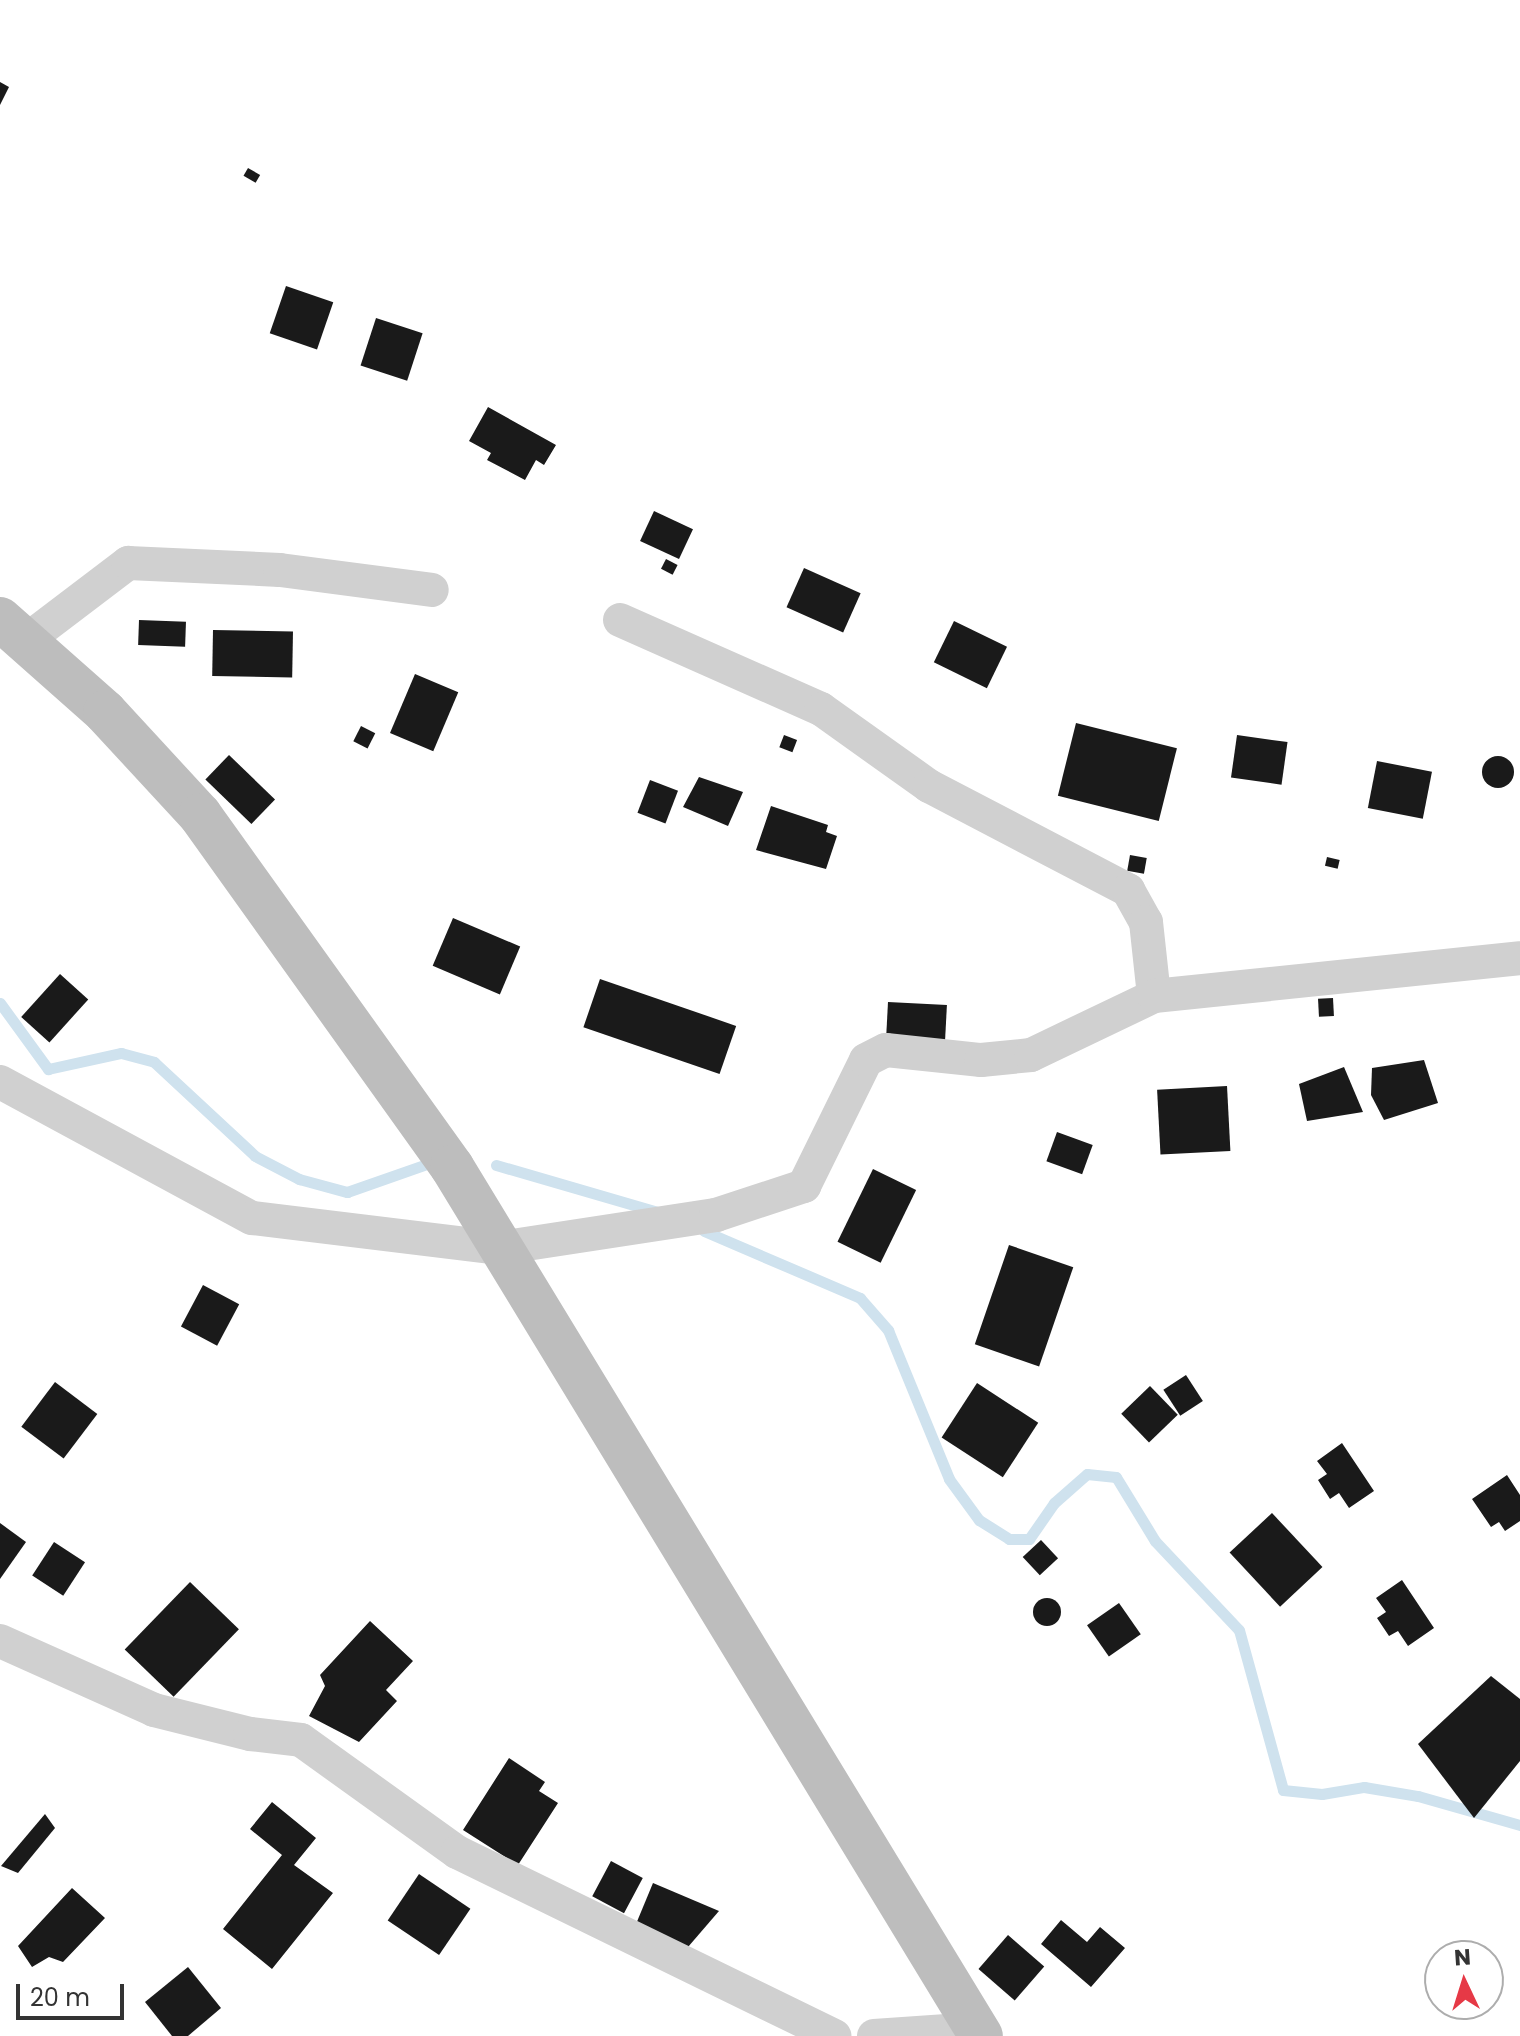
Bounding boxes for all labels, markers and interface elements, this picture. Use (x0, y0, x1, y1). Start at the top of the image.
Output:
north arrow (1424, 1940, 1504, 2020)
text: N (1453, 1942, 1472, 1974)
scale bar (20, 1968, 128, 2018)
text: 20 m (30, 1981, 90, 2014)

